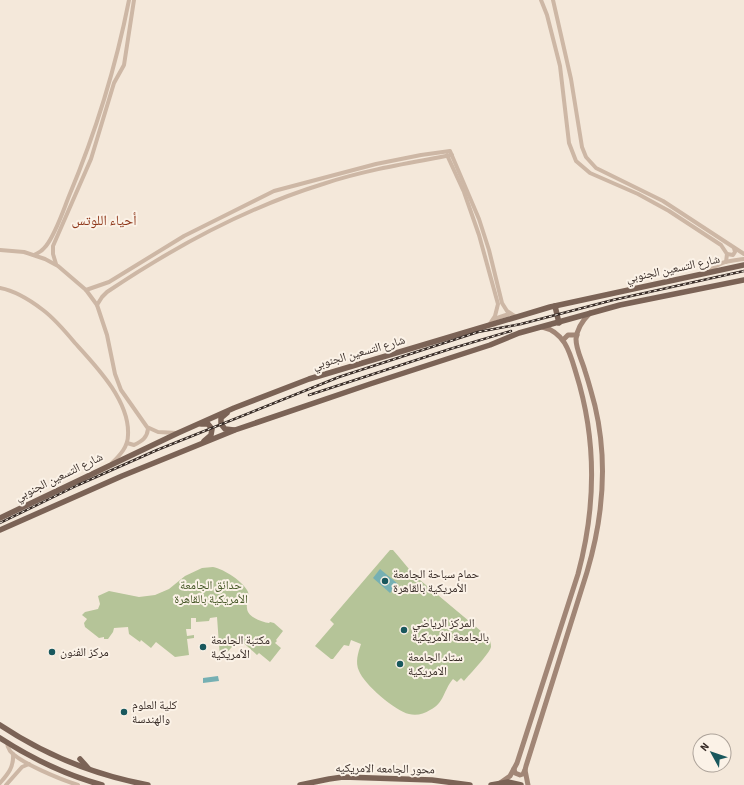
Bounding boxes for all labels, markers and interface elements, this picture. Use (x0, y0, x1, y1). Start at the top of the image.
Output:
district label: أحياء اللوتس (71, 211, 137, 231)
street label: شارع التسعين الجنوبي (624, 251, 722, 288)
street label: شارع التسعين الجنوبي (311, 332, 408, 375)
street label: شارع التسعين الجنوبي (12, 448, 106, 507)
place label: حمام سباحة الجامعة الأمريكية بالقاهرة (393, 566, 479, 597)
marker: حمام سباحة الجامعة الأمريكية بالقاهرة (380, 576, 390, 586)
park label: حدائق الجامعة الأمريكية بالقاهرة (174, 577, 248, 608)
place label: المركز الرياضي بالجامعة الأمريكية (412, 615, 489, 646)
marker: المركز الرياضي بالجامعة الأمريكية (399, 625, 409, 635)
place label: مكتبة الجامعة الأمريكية (211, 632, 270, 663)
marker: مكتبة الجامعة الأمريكية (198, 642, 208, 652)
place label: مركز الفنون (60, 644, 109, 661)
marker: مركز الفنون (47, 647, 57, 657)
place label: ستاد الجامعة الامريكية (408, 649, 463, 680)
marker: ستاد الجامعة الامريكية (395, 659, 405, 669)
place label: كلية العلوم والهندسة (132, 697, 177, 728)
marker: كلية العلوم والهندسة (119, 707, 129, 717)
north arrow (692, 733, 732, 773)
text: N (697, 739, 713, 755)
street label: محور الجامعه الامريكيه (335, 760, 435, 778)

